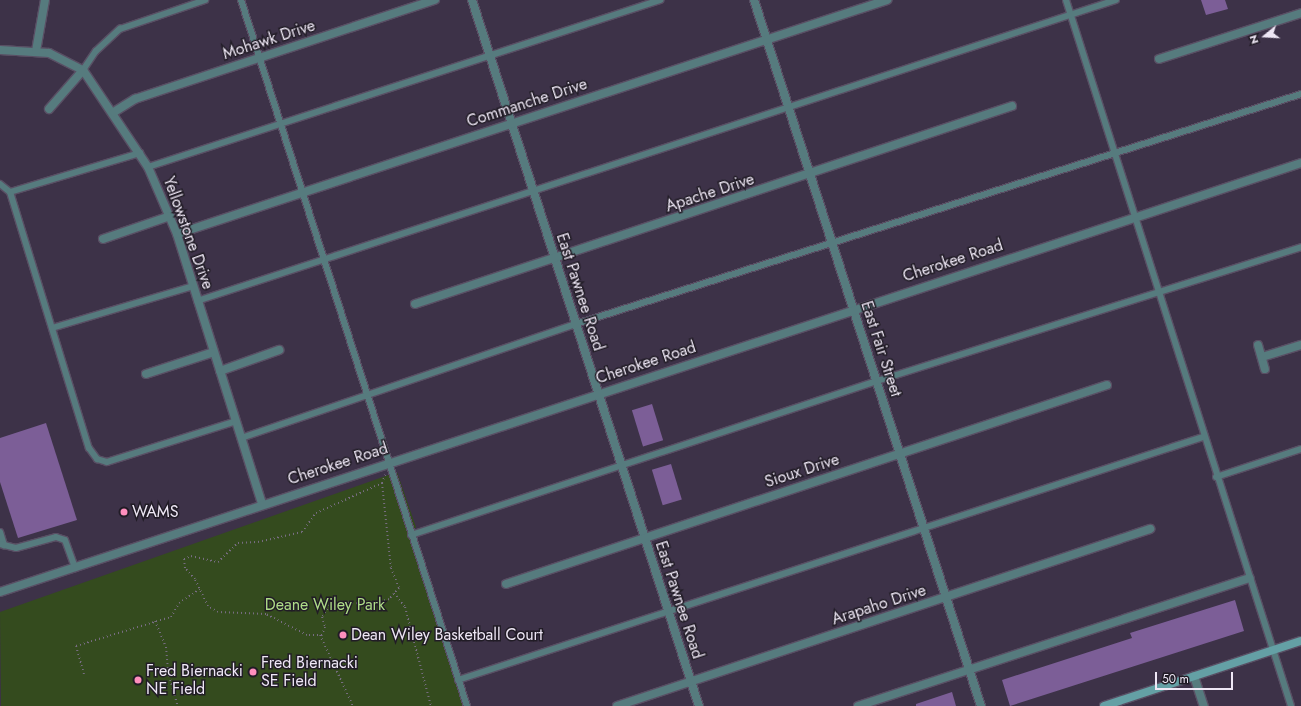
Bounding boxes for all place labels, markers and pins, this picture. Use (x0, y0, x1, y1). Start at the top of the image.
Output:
place label: WAMS (132, 502, 179, 522)
marker: WAMS (119, 507, 129, 517)
place label: Dean Wiley Basketball Court (351, 625, 543, 645)
marker: Dean Wiley Basketball Court (338, 630, 348, 640)
place label: Fred Biernacki SE Field (261, 653, 358, 691)
place label: Fred Biernacki NE Field (146, 661, 243, 699)
marker: Fred Biernacki SE Field (248, 667, 258, 677)
marker: Fred Biernacki NE Field (133, 675, 143, 685)

